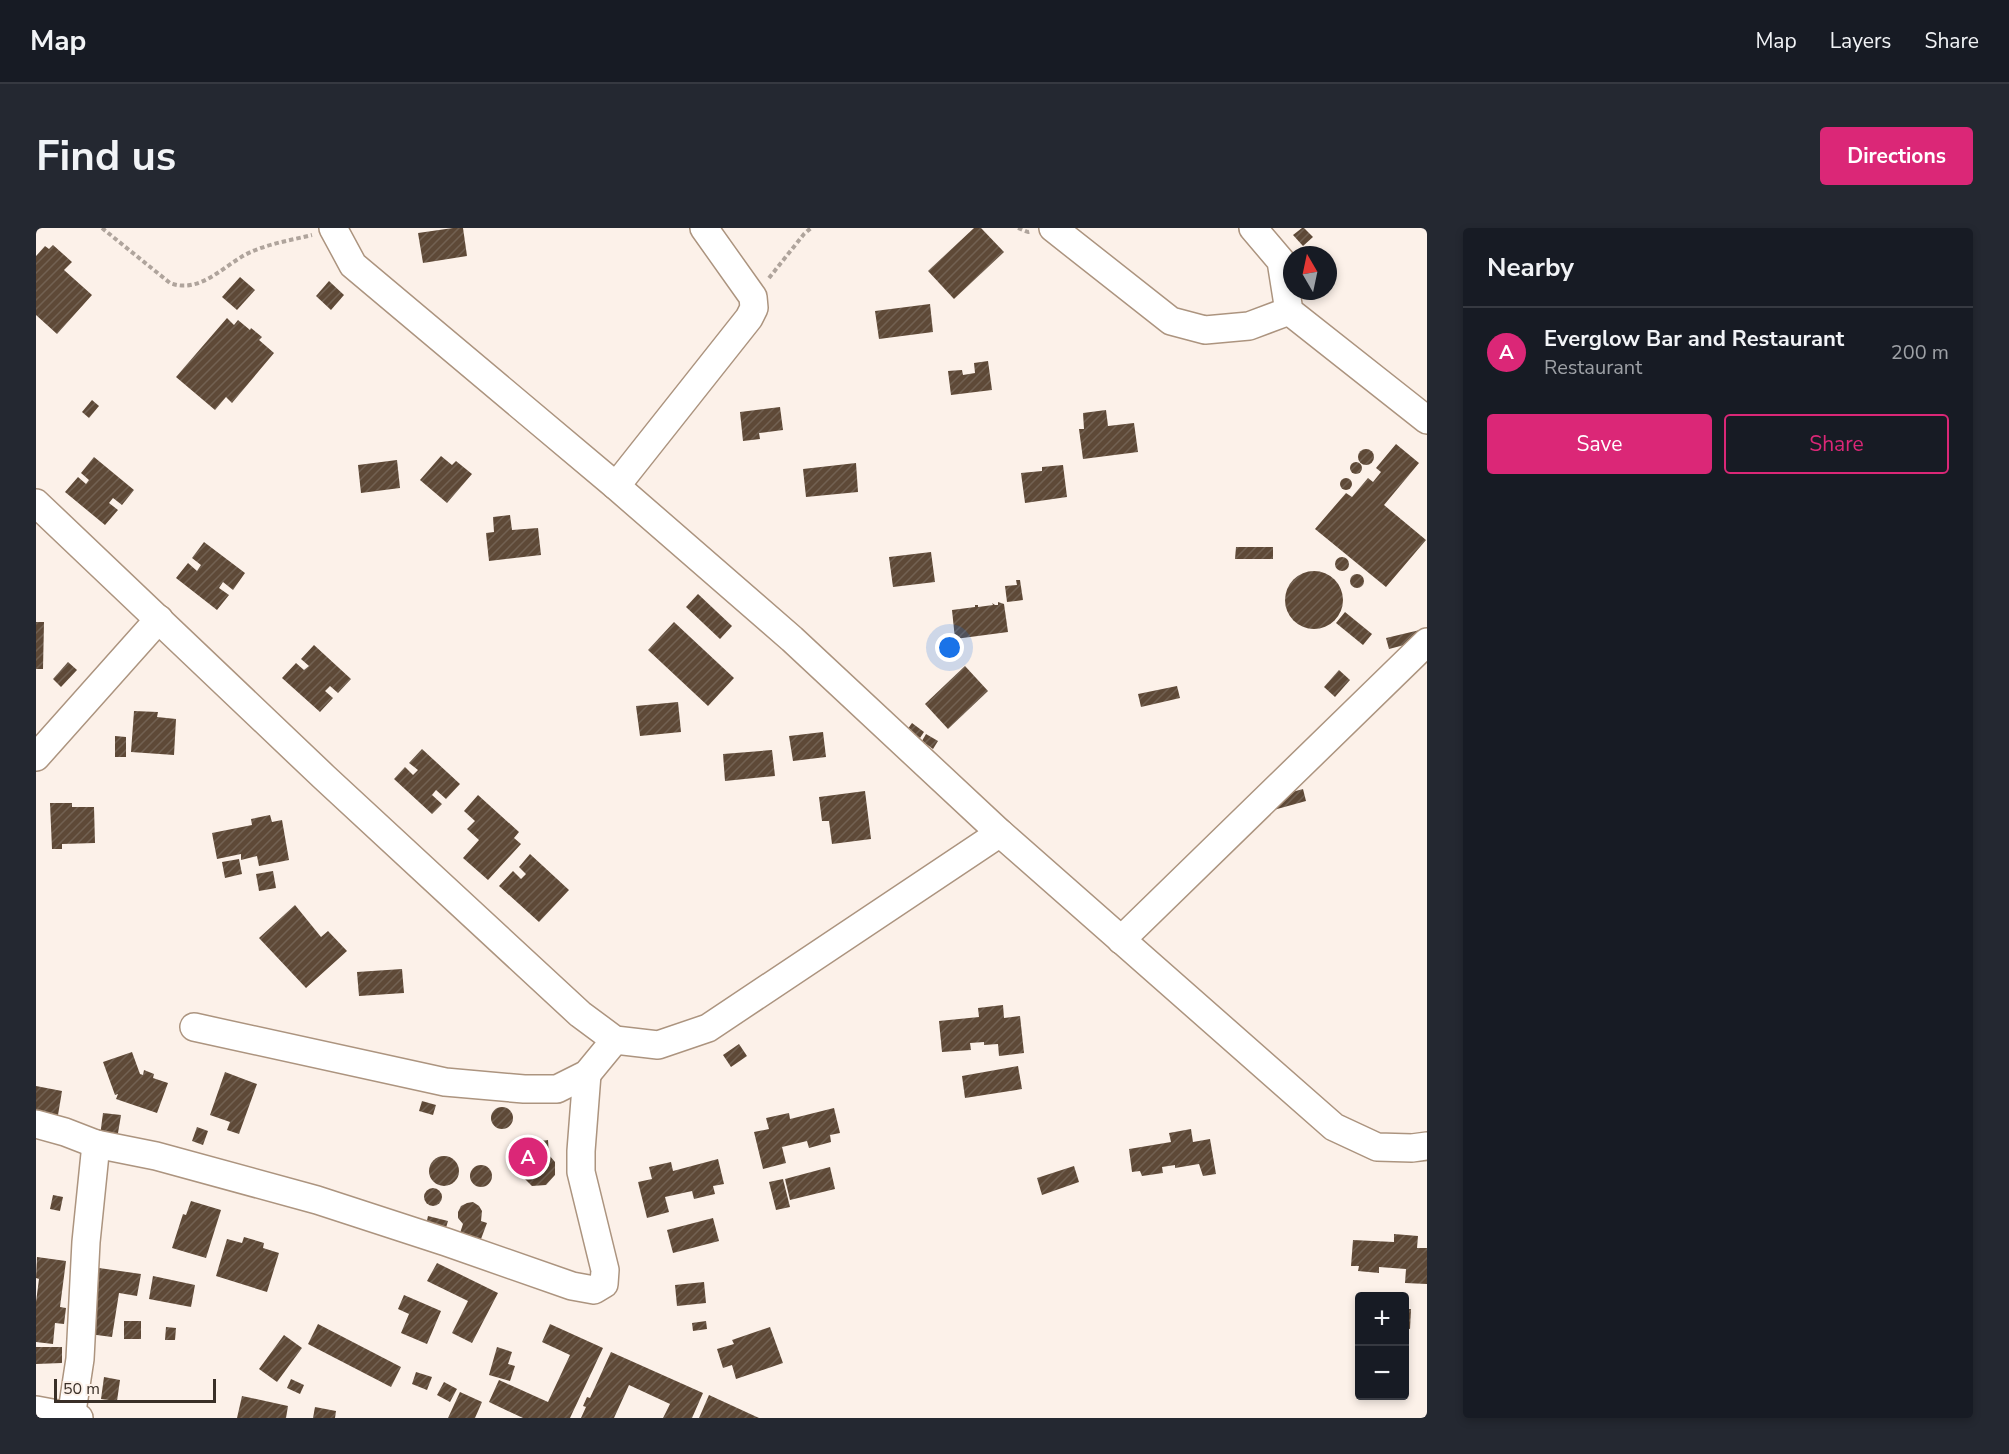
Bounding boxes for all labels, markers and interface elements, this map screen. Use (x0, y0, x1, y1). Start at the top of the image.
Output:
text: Map (30, 22, 86, 60)
text: Map (1755, 27, 1797, 55)
text: Layers (1830, 27, 1891, 55)
text: Share (1924, 27, 1979, 55)
button: Directions (1820, 127, 1973, 185)
text: Find us (36, 128, 176, 185)
north arrow (1283, 246, 1337, 300)
text: Nearby (1487, 250, 1574, 285)
text: Everglow Bar and Restaurant (1544, 324, 1844, 354)
text: A (1499, 339, 1514, 366)
text: 200 m (1891, 339, 1949, 366)
text: Restaurant (1544, 354, 1642, 381)
button: Save (1487, 414, 1712, 474)
button: Share (1724, 414, 1949, 474)
your location (935, 633, 964, 662)
pin: A (508, 1134, 548, 1180)
map controls (1355, 1292, 1409, 1400)
button: + (1355, 1292, 1409, 1346)
button: − (1355, 1346, 1409, 1400)
scale bar (54, 1376, 216, 1404)
text: 50 m (63, 1378, 100, 1400)

